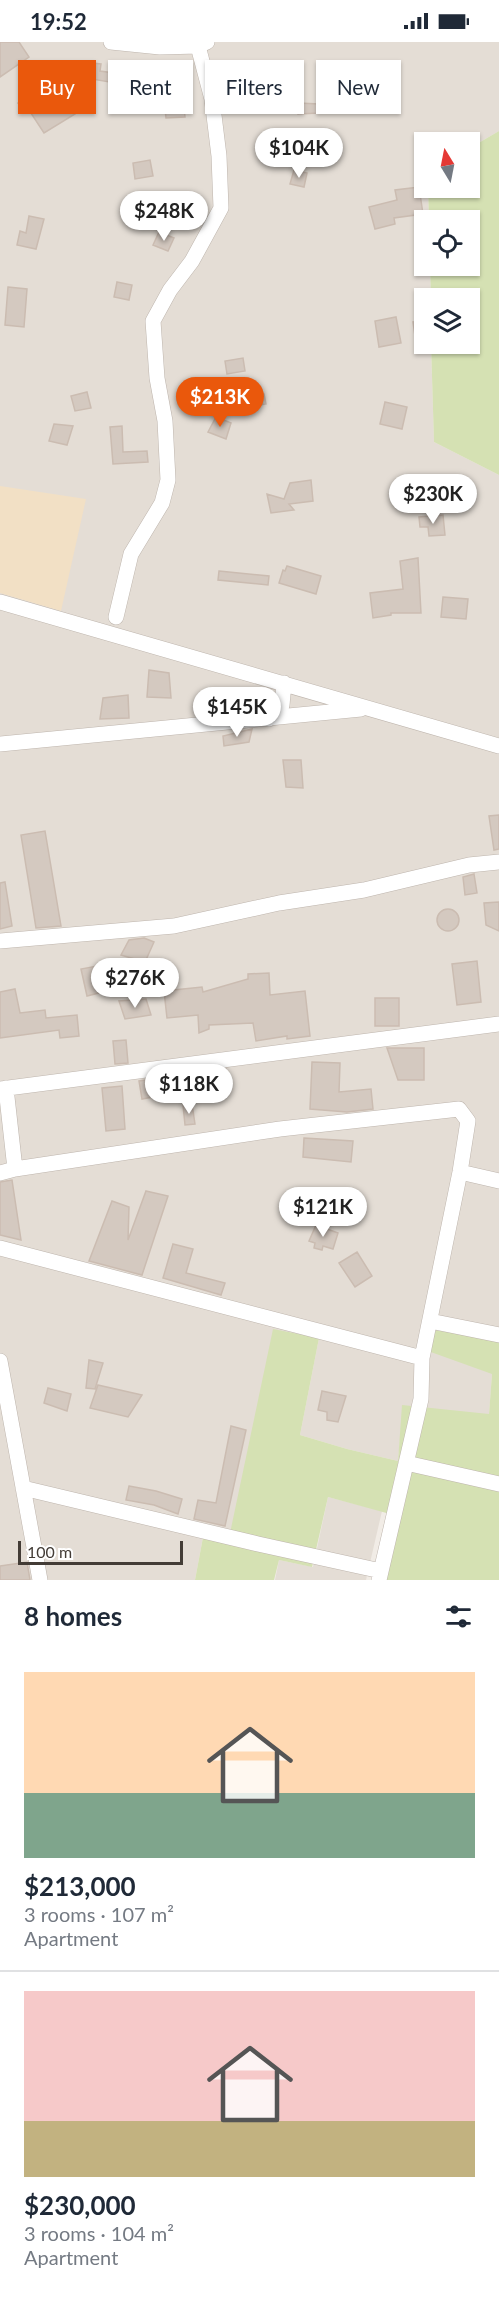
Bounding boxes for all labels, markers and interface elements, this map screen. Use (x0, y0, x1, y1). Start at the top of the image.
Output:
text: 19:52 (30, 8, 87, 35)
chip: Buy (18, 60, 96, 114)
chip: Rent (108, 60, 193, 114)
chip: Filters (205, 60, 304, 114)
chip: New (316, 60, 401, 114)
pin: $104K (257, 128, 341, 179)
north arrow (414, 132, 480, 198)
map controls (414, 132, 480, 354)
text: $104K (269, 135, 329, 159)
pin: $248K (122, 191, 206, 242)
text: $248K (134, 198, 194, 222)
button: locate (414, 210, 480, 276)
button: layers (414, 288, 480, 354)
pin: $213K (178, 377, 262, 428)
text: $213K (190, 384, 250, 408)
pin: $230K (391, 474, 475, 525)
text: $230K (403, 481, 463, 505)
pin: $145K (195, 687, 279, 738)
text: $145K (207, 694, 267, 718)
pin: $276K (93, 958, 177, 1009)
text: $276K (105, 965, 165, 989)
pin: $118K (147, 1064, 231, 1115)
text: $118K (159, 1071, 219, 1095)
pin: $121K (281, 1187, 365, 1238)
text: $121K (293, 1194, 353, 1218)
scale bar (18, 1538, 183, 1566)
text: 100 m (27, 1542, 72, 1561)
text: 8 homes (24, 1600, 122, 1632)
icon: filters (442, 1600, 475, 1633)
icon: home (196, 1711, 304, 1819)
text: $213,000 (24, 1870, 136, 1902)
text: 3 rooms · 107 m² (24, 1902, 174, 1926)
text: Apartment (24, 1926, 118, 1950)
icon: home (196, 2030, 304, 2138)
text: $230,000 (24, 2189, 136, 2221)
text: 3 rooms · 104 m² (24, 2221, 174, 2245)
text: Apartment (24, 2245, 118, 2269)

